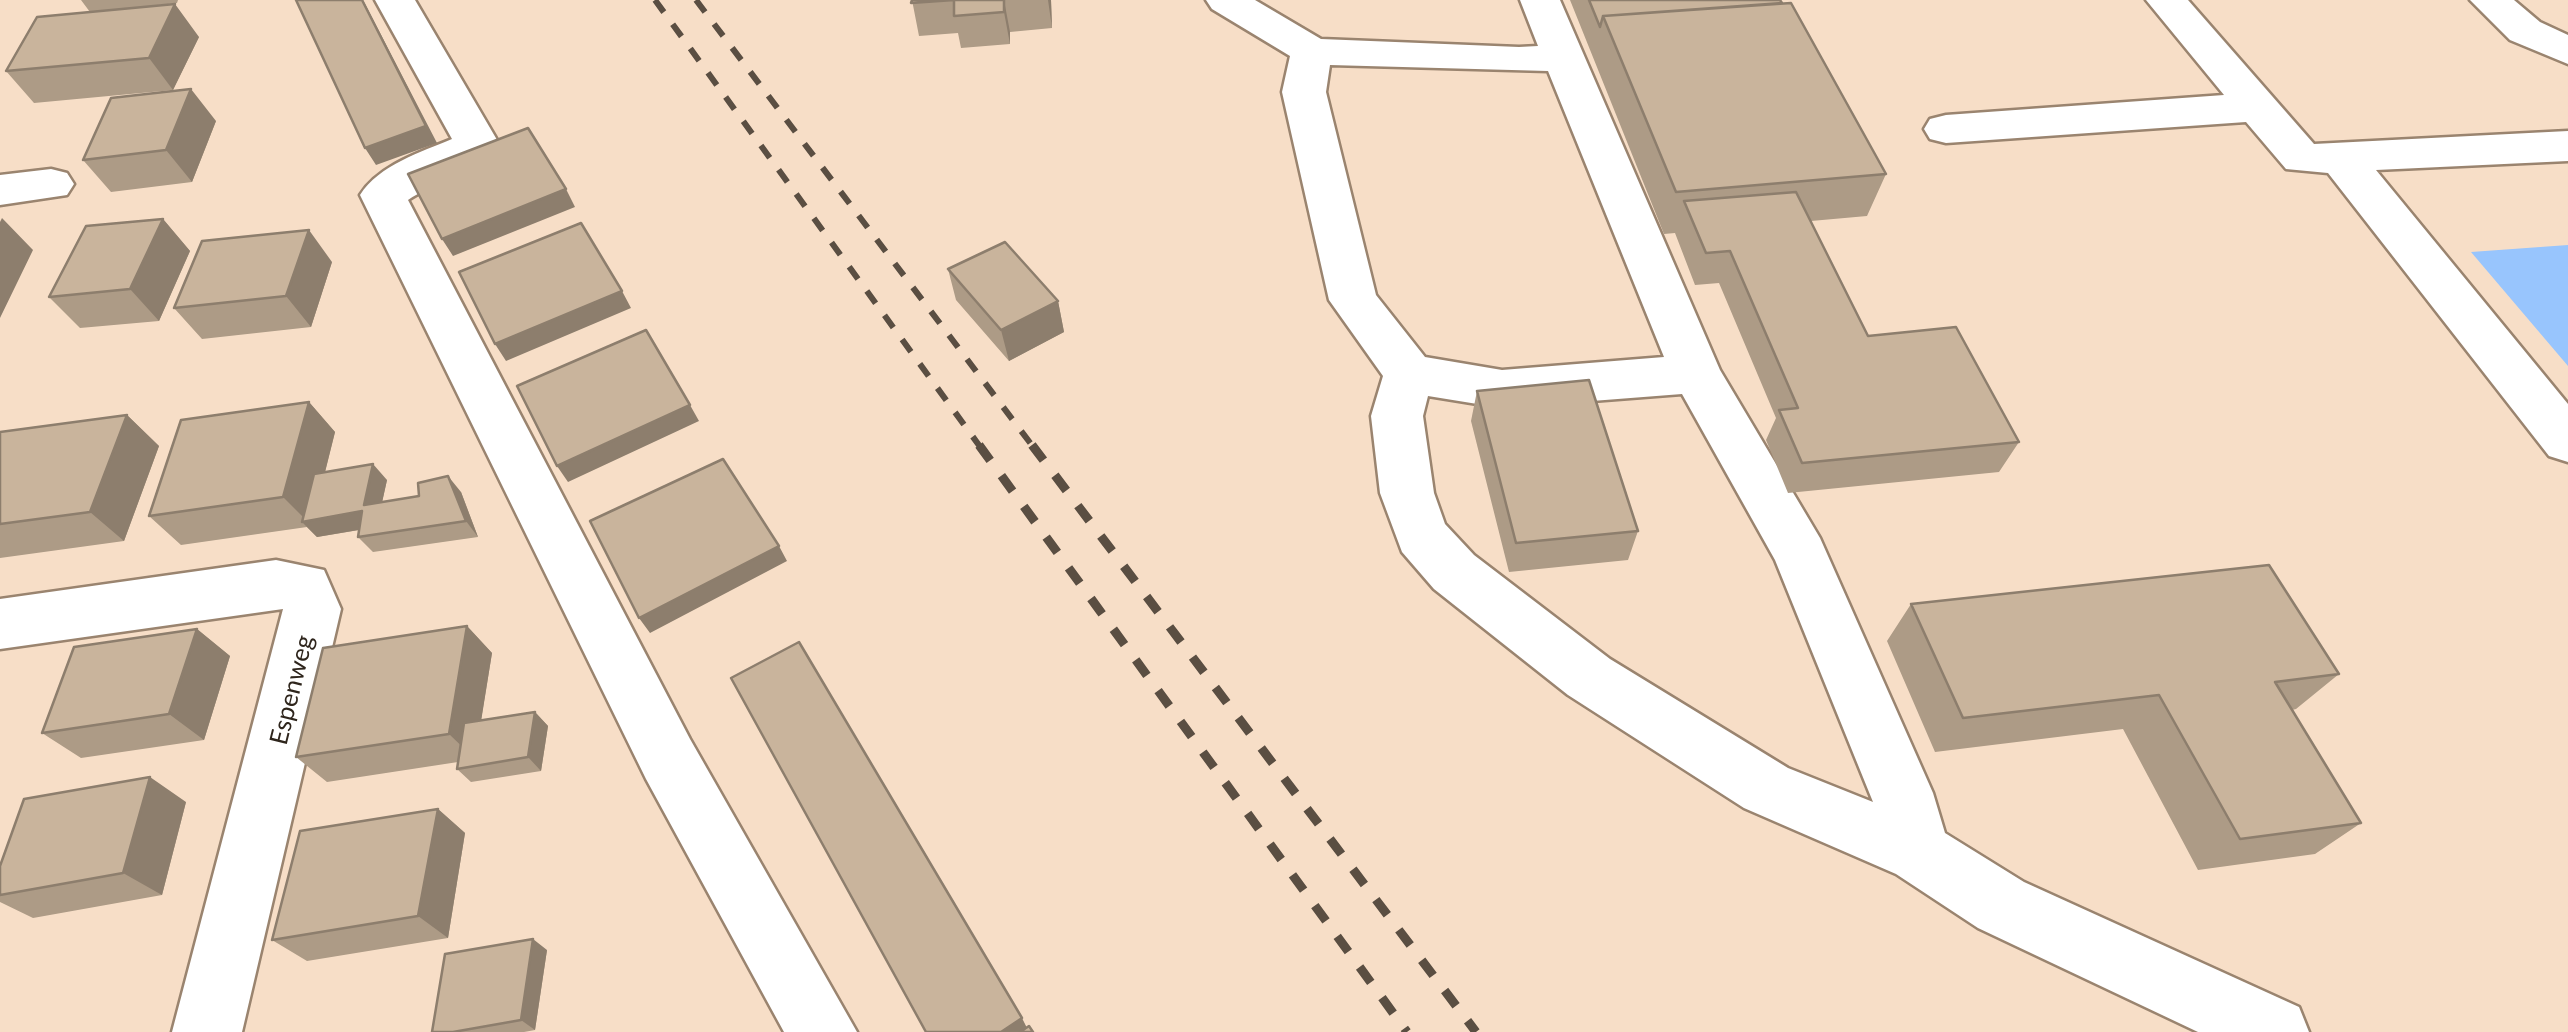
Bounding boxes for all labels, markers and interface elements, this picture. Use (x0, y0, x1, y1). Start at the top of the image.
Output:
street label: Espenweg (264, 632, 320, 748)

